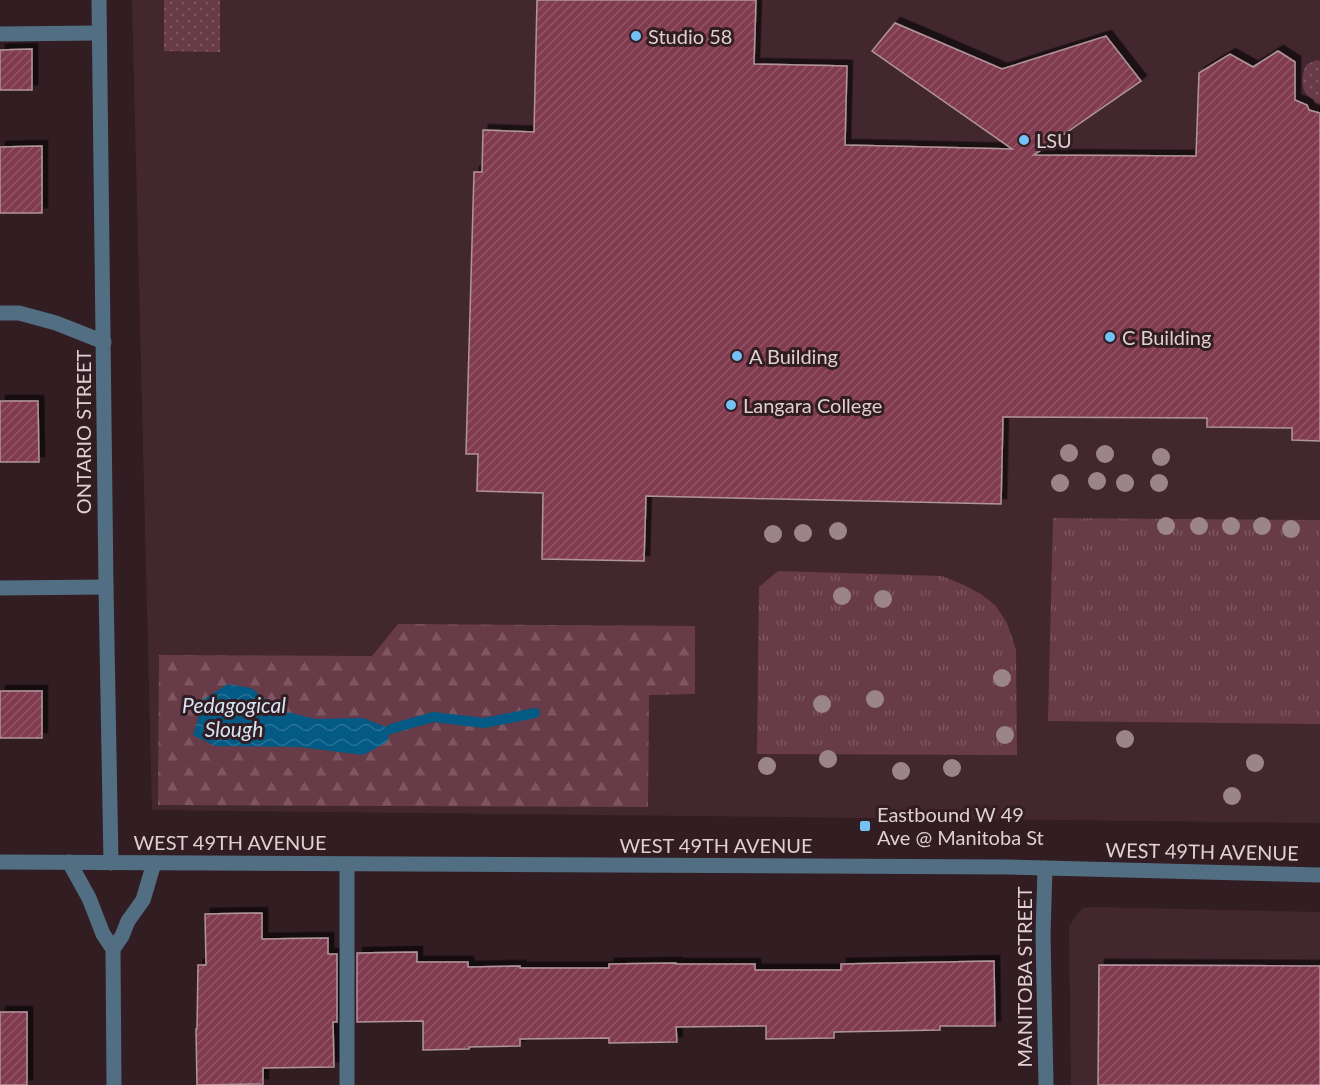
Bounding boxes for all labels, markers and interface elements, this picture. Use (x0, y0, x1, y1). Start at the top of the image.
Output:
place label: Studio 58 (648, 24, 732, 48)
marker: Studio 58 (629, 29, 643, 43)
place label: LSU (1036, 128, 1072, 152)
marker: LSU (1017, 133, 1031, 147)
place label: C Building (1122, 325, 1211, 349)
marker: C Building (1103, 330, 1117, 344)
place label: A Building (749, 344, 838, 368)
marker: A Building (730, 349, 744, 363)
street label: ONTARIO STREET (71, 350, 95, 514)
place label: Langara College (743, 393, 882, 417)
marker: Langara College (724, 398, 738, 412)
water label: Pedagogical Slough (182, 692, 286, 741)
place label: Eastbound W 49 Ave @ Manitoba St (877, 802, 1044, 849)
marker: Eastbound W 49 Ave @ Manitoba St (858, 819, 872, 833)
street label: WEST 49TH AVENUE (133, 830, 327, 854)
street label: WEST 49TH AVENUE (619, 833, 813, 857)
street label: WEST 49TH AVENUE (1105, 837, 1299, 865)
street label: MANITOBA STREET (1012, 886, 1036, 1067)

